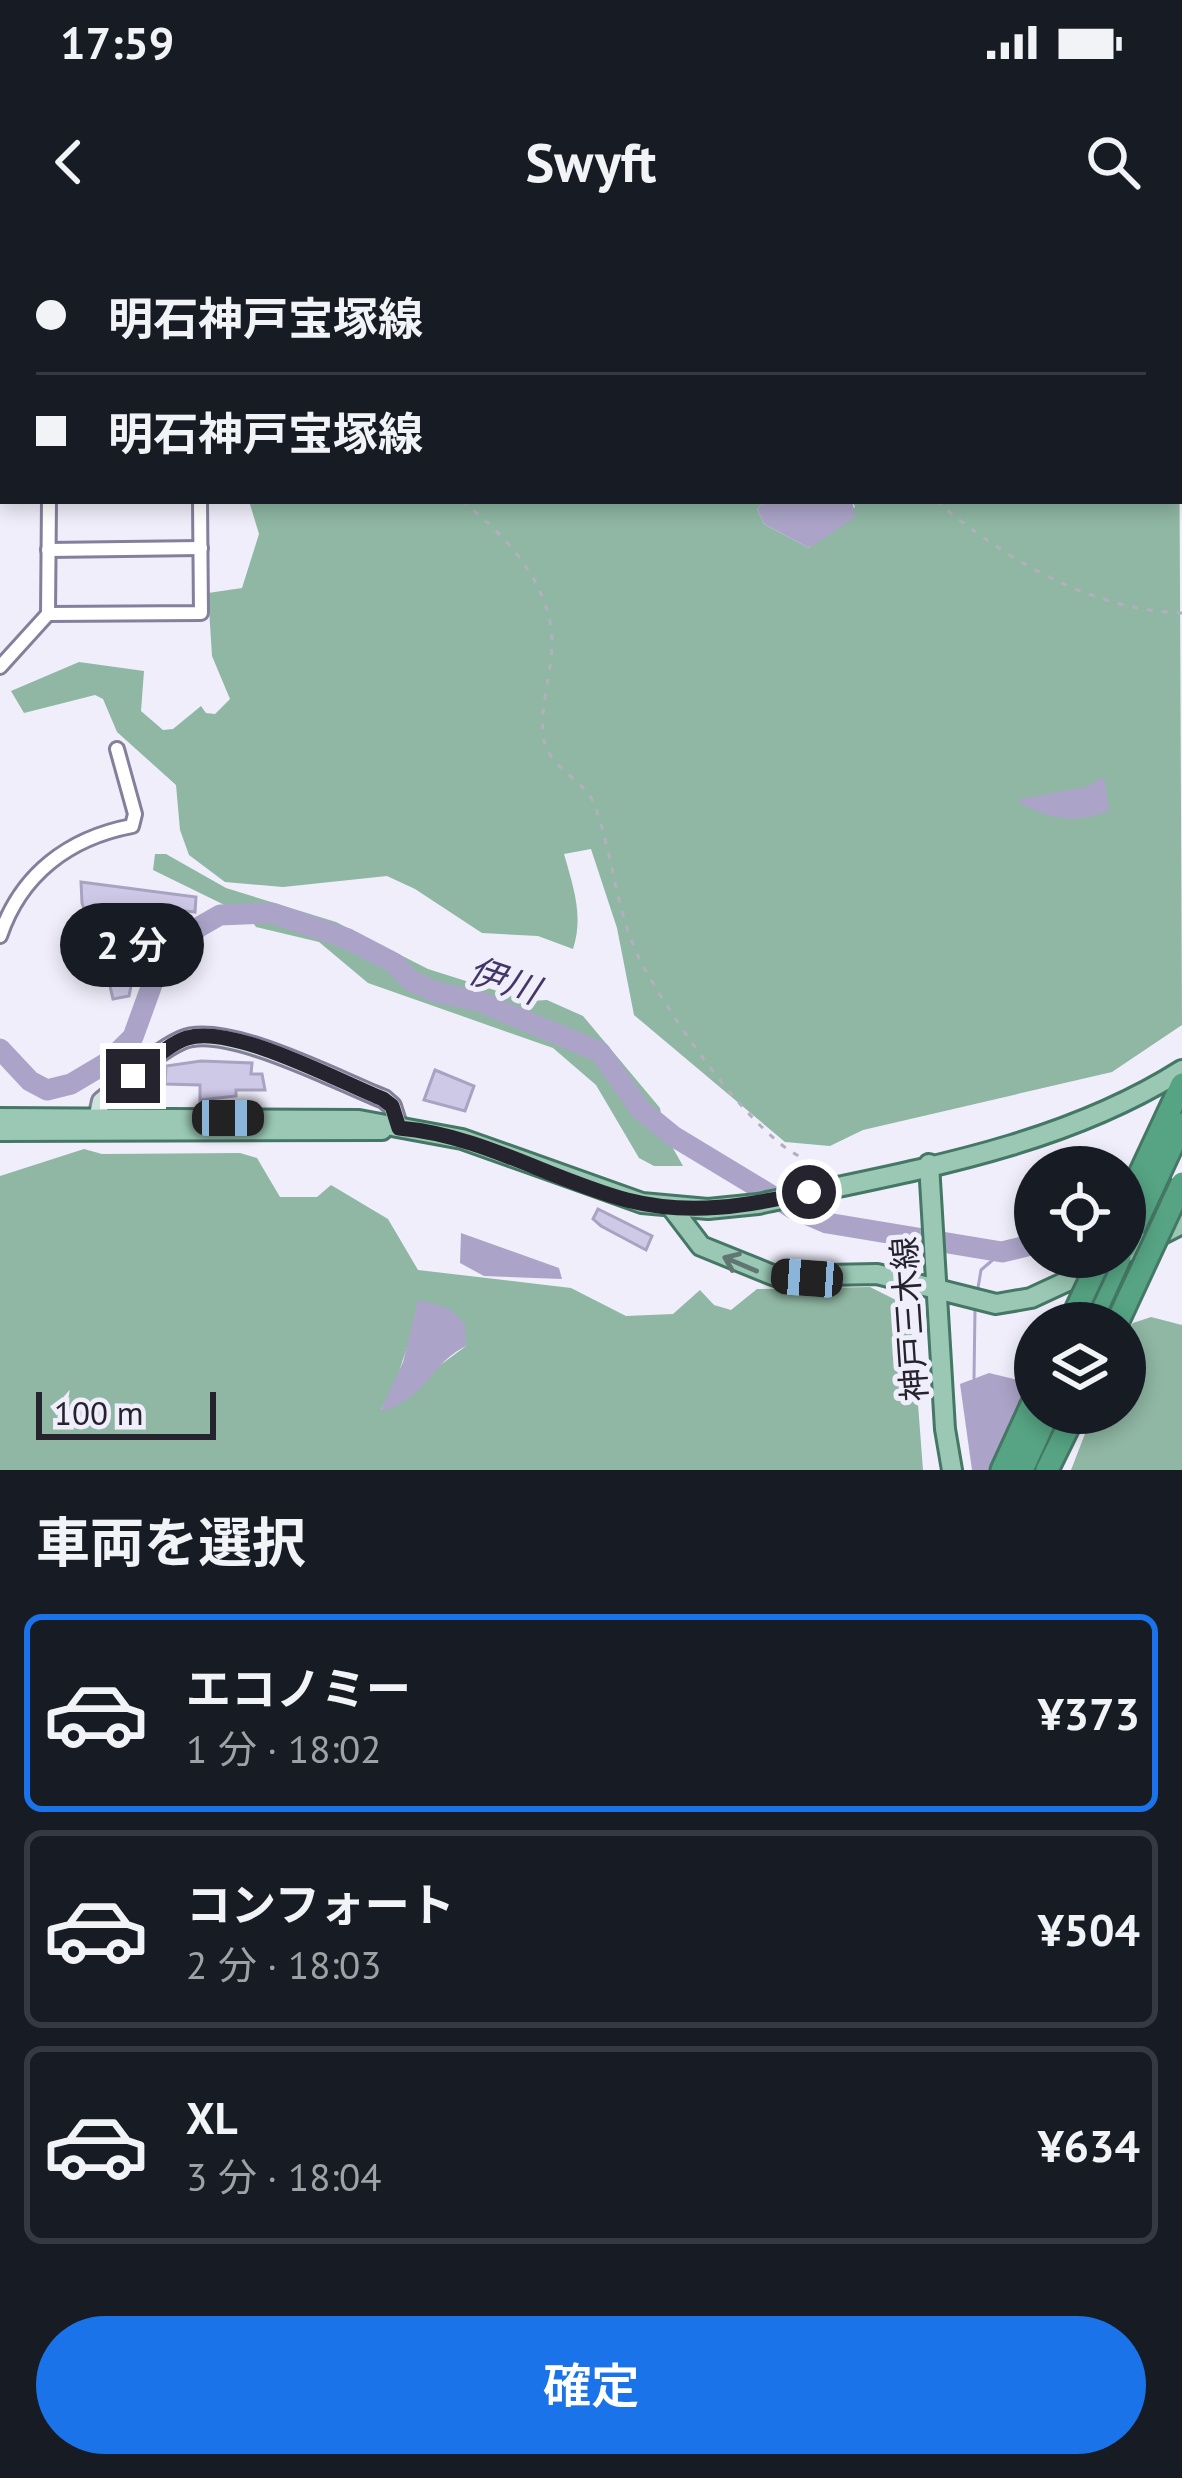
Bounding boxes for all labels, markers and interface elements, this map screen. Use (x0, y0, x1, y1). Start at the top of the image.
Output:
text: 17:59 (60, 13, 174, 71)
text: Swyft (526, 127, 656, 197)
icon: back (36, 129, 102, 195)
icon: search (1080, 129, 1146, 195)
text: 明石神戸宝塚線 (108, 289, 423, 347)
text: 明石神戸宝塚線 (108, 404, 423, 462)
callout: 2 分 (61, 902, 205, 986)
text: 2 分 (97, 919, 167, 970)
water label: 伊川 (462, 946, 550, 1015)
route end (106, 1049, 160, 1103)
car (192, 1100, 264, 1136)
map controls (1014, 1146, 1146, 1434)
button: locate (1014, 1146, 1146, 1278)
route start (782, 1165, 836, 1219)
street label: 神戸三木線 (881, 1235, 936, 1403)
one-way arrow (723, 1252, 760, 1273)
car (770, 1258, 844, 1298)
button: layers (1014, 1302, 1146, 1434)
scale bar (36, 1386, 216, 1439)
text: 100 m (54, 1391, 144, 1434)
text: 車両を選択 (36, 1507, 306, 1577)
icon: car (42, 1659, 150, 1767)
text: エコノミー (186, 1659, 411, 1717)
text: ¥373 (1038, 1684, 1140, 1742)
text: 1 分 · 18:02 (186, 1723, 381, 1774)
icon: car (42, 1875, 150, 1983)
text: コンフォート (186, 1875, 455, 1933)
text: ¥504 (1038, 1900, 1140, 1958)
text: 2 分 · 18:03 (186, 1939, 381, 1990)
text: XL (186, 2088, 238, 2146)
icon: car (42, 2091, 150, 2199)
text: ¥634 (1038, 2116, 1140, 2174)
text: 3 分 · 18:04 (186, 2151, 381, 2202)
button: 確定 (36, 2316, 1146, 2454)

